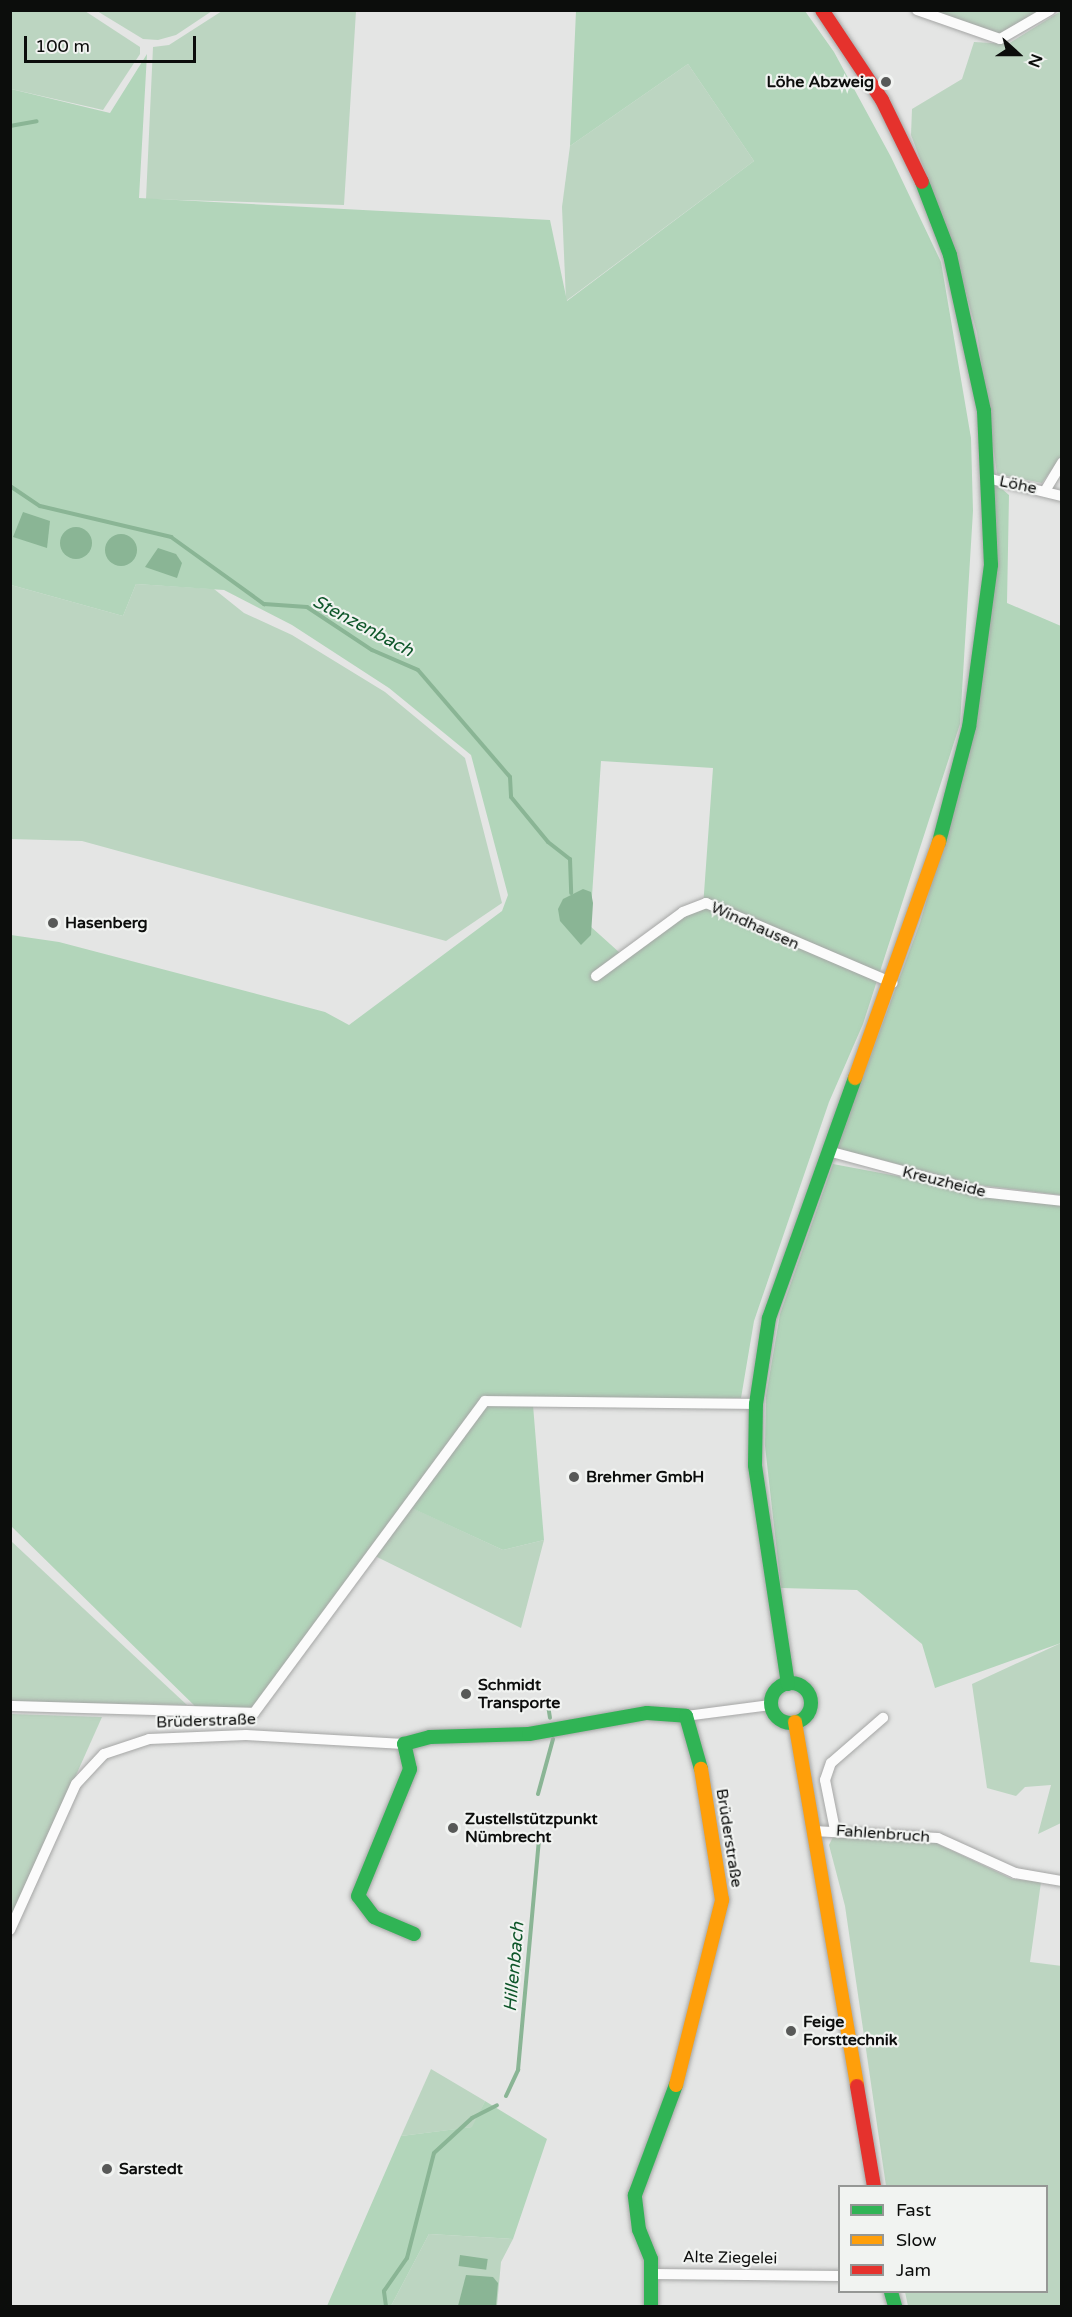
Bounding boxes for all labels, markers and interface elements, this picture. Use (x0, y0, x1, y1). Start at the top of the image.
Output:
scale bar (27, 24, 200, 62)
north arrow (988, 24, 1048, 84)
text: 100 m (35, 35, 90, 57)
text: N (1023, 51, 1046, 70)
place label: Löhe Abzweig (766, 72, 874, 92)
marker: Löhe Abzweig (879, 75, 893, 89)
street label: Löhe (998, 472, 1038, 498)
water label: Stenzenbach (309, 590, 417, 662)
street label: Windhausen (708, 898, 802, 954)
place label: Hasenberg (65, 913, 148, 933)
marker: Hasenberg (46, 916, 60, 930)
street label: Kreuzheide (900, 1162, 988, 1202)
place label: Brehmer GmbH (586, 1467, 704, 1487)
marker: Brehmer GmbH (567, 1470, 581, 1484)
place label: Schmidt Transporte (478, 1675, 560, 1713)
marker: Schmidt Transporte (459, 1687, 473, 1701)
street label: Brüderstraße (156, 1710, 256, 1732)
street label: Brüderstraße (712, 1787, 746, 1889)
place label: Zustellstützpunkt Nümbrecht (465, 1809, 598, 1847)
marker: Zustellstützpunkt Nümbrecht (446, 1821, 460, 1835)
street label: Fahlenbruch (835, 1821, 931, 1847)
water label: Hillenbach (499, 1921, 529, 2013)
place label: Feige Forsttechnik (803, 2012, 897, 2050)
marker: Feige Forsttechnik (784, 2024, 798, 2038)
place label: Sarstedt (119, 2159, 183, 2179)
marker: Sarstedt (100, 2162, 114, 2176)
legend (838, 2185, 1048, 2293)
text: Fast (896, 2199, 931, 2221)
text: Slow (896, 2229, 937, 2251)
street label: Alte Ziegelei (683, 2248, 777, 2268)
text: Jam (896, 2259, 931, 2281)

